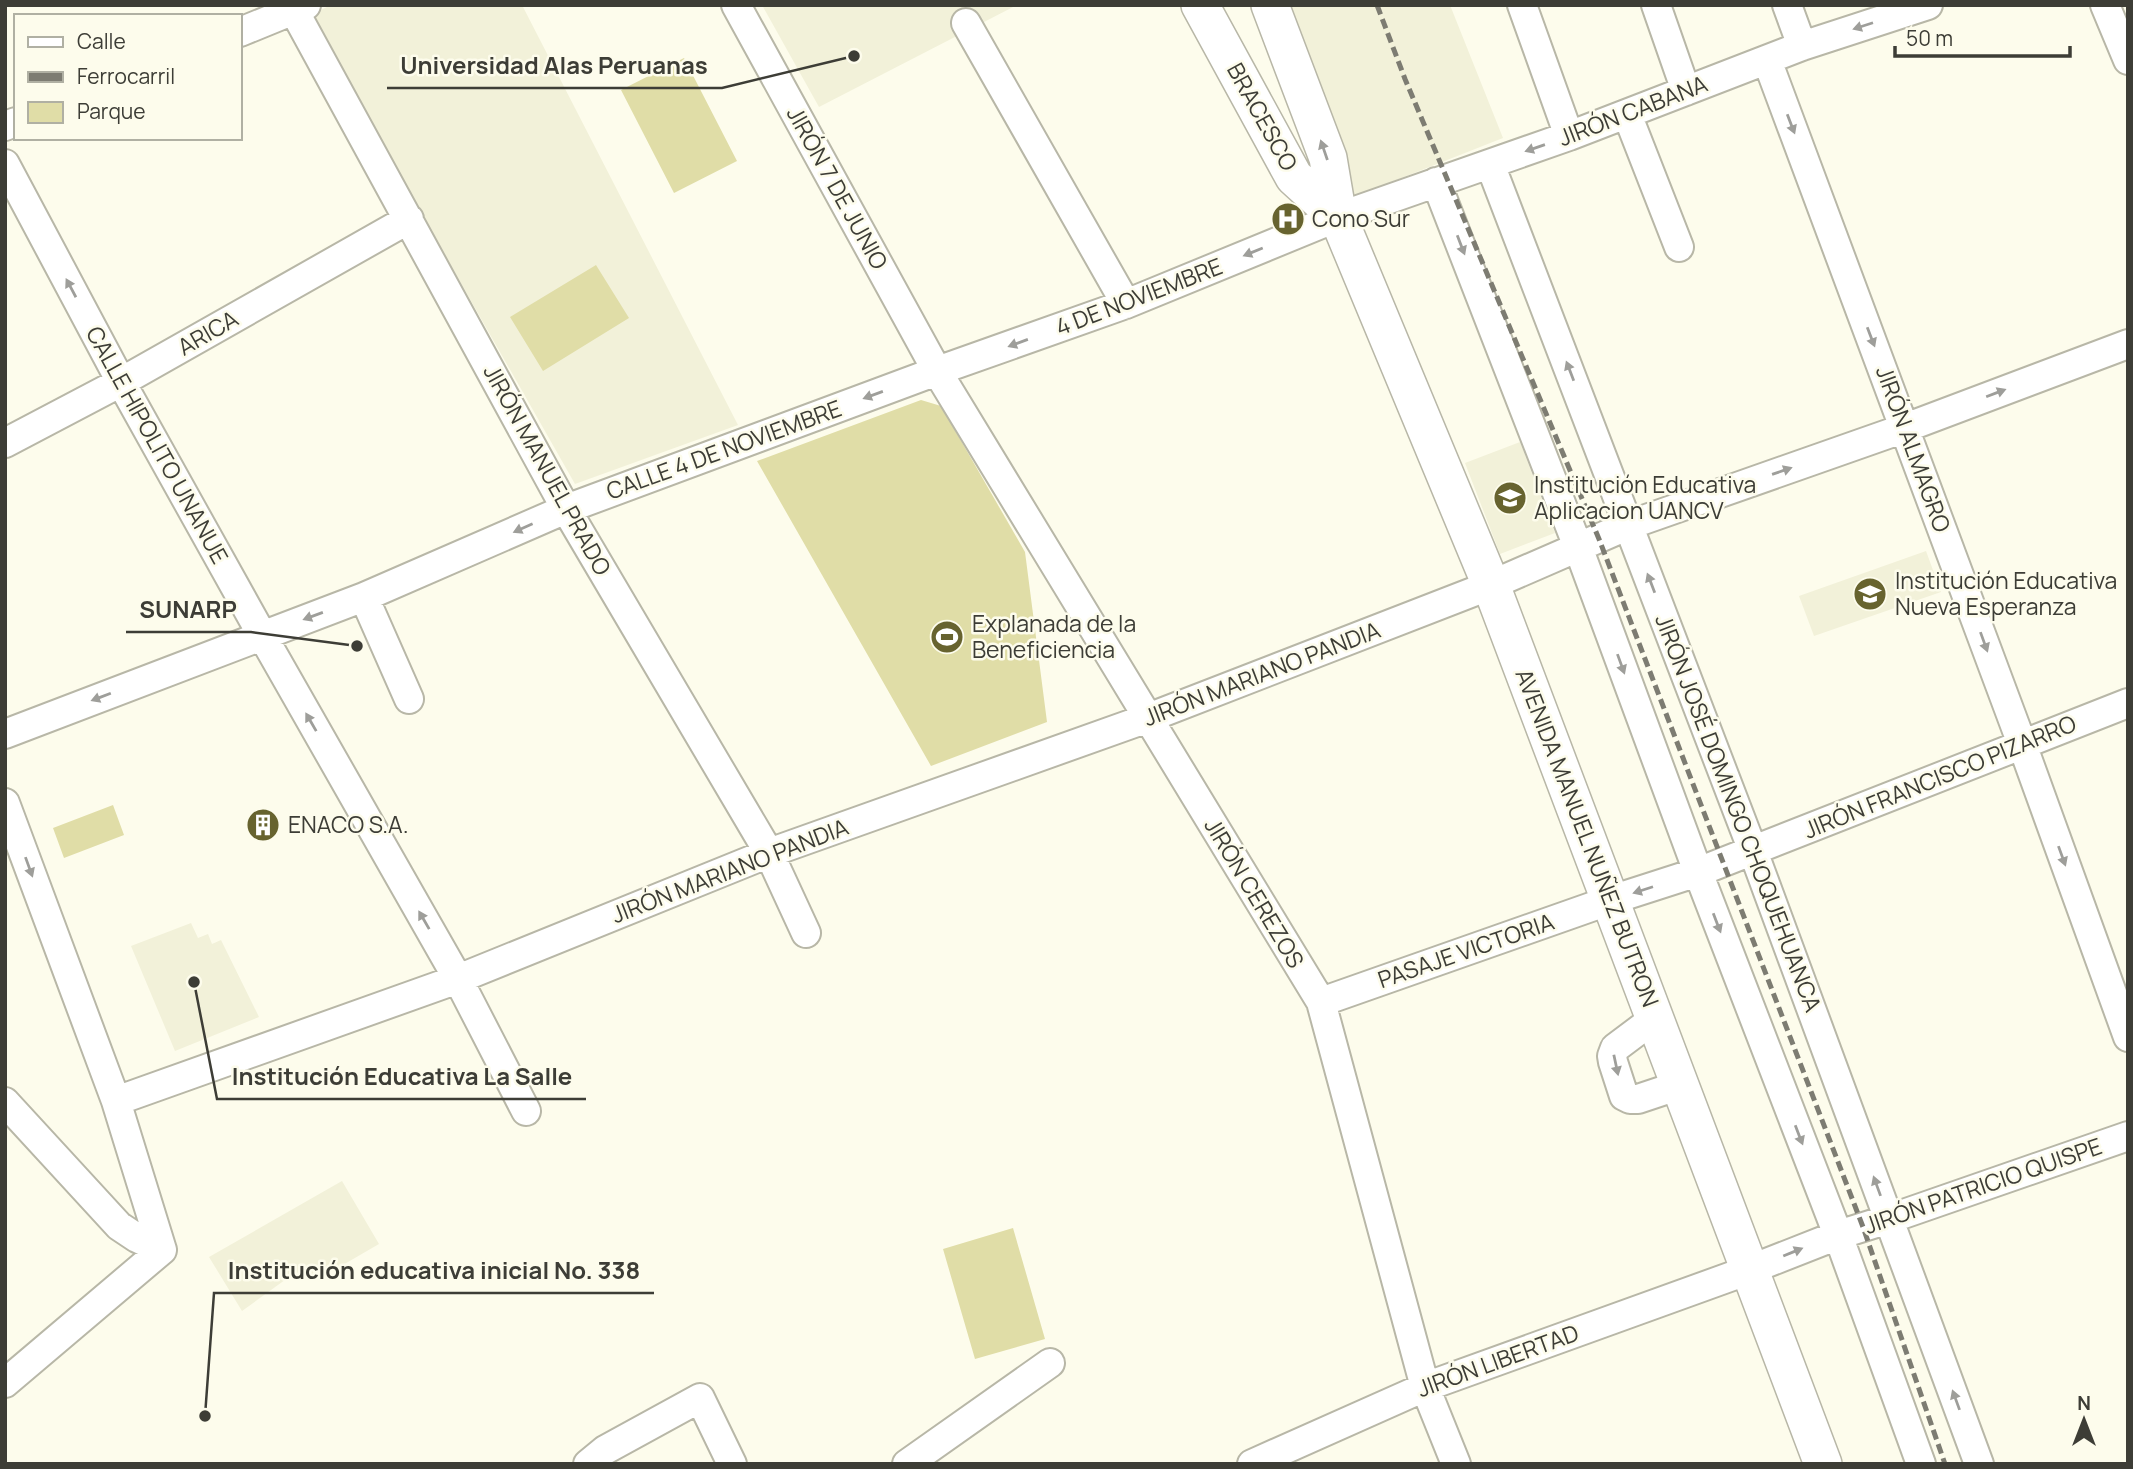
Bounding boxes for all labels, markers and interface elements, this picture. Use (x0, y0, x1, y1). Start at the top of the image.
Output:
legend (14, 14, 242, 140)
scale bar (1895, 14, 2070, 58)
one-way arrow (1852, 22, 1873, 32)
text: 50 m (1906, 24, 1953, 52)
text: Calle (77, 27, 126, 55)
callout: Universidad Alas Peruanas (387, 43, 722, 88)
text: Universidad Alas Peruanas (400, 48, 708, 81)
street label: BRACESCO (1220, 57, 1306, 176)
text: Ferrocarril (77, 62, 175, 90)
street label: JIRÓN CABANA (1554, 67, 1712, 153)
text: Parque (77, 97, 146, 125)
street label: JIRÓN 7 DE JUNIO (780, 100, 896, 275)
one-way arrow (1786, 113, 1797, 134)
one-way arrow (1318, 139, 1329, 160)
one-way arrow (1524, 143, 1545, 154)
hospital icon: Cono Sur (1269, 200, 1307, 238)
place label: Cono Sur (1312, 202, 1410, 234)
one-way arrow (1455, 235, 1466, 256)
one-way arrow (1242, 247, 1263, 258)
street label: 4 DE NOVIEMBRE (1051, 250, 1227, 343)
one-way arrow (65, 277, 77, 297)
street label: ARICA (171, 302, 244, 362)
street label: CALLE HIPOLITO UNANUE (79, 320, 237, 569)
one-way arrow (1865, 326, 1876, 347)
one-way arrow (1007, 338, 1028, 349)
street label: JIRÓN MANUEL PRADO (477, 358, 619, 581)
one-way arrow (1564, 360, 1575, 381)
street label: JIRÓN ALMAGRO (1869, 361, 1959, 536)
one-way arrow (1985, 388, 2006, 399)
one-way arrow (863, 390, 884, 401)
street label: CALLE 4 DE NOVIEMBRE (602, 392, 846, 507)
one-way arrow (1772, 465, 1793, 476)
place label: Institución Educativa Aplicacion UANCV (1534, 468, 1756, 526)
school or university icon: Institución Educativa Aplicacion UANCV (1491, 479, 1529, 517)
one-way arrow (513, 522, 533, 534)
place label: Institución Educativa Nueva Esperanza (1895, 564, 2117, 622)
one-way arrow (1646, 573, 1657, 594)
school or university icon: Institución Educativa Nueva Esperanza (1851, 575, 1889, 613)
callout: SUNARP (126, 587, 251, 632)
text: SUNARP (139, 592, 237, 625)
place label: Explanada de la Beneficiencia (972, 607, 1136, 665)
street label: JIRÓN JOSÉ DOMINGO CHOQUEHUANCA (1648, 609, 1830, 1016)
one-way arrow (303, 611, 324, 622)
street label: JIRÓN MARIANO PANDIA (1139, 613, 1385, 733)
sports icon: Explanada de la Beneficiencia (928, 618, 966, 656)
one-way arrow (1979, 631, 1990, 652)
one-way arrow (1616, 653, 1627, 674)
street label: AVENIDA MANUEL NUÑEZ BUTRON (1509, 664, 1667, 1011)
one-way arrow (90, 692, 111, 703)
street label: JIRÓN FRANCISCO PIZARRO (1799, 707, 2081, 845)
one-way arrow (305, 713, 317, 732)
building icon: ENACO S.A. (244, 806, 282, 844)
place label: ENACO S.A. (288, 808, 409, 840)
street label: JIRÓN MARIANO PANDIA (607, 810, 853, 930)
street label: JIRÓN CEREZOS (1197, 812, 1312, 973)
one-way arrow (2057, 845, 2068, 866)
one-way arrow (24, 857, 35, 878)
one-way arrow (1632, 885, 1653, 896)
street label: PASAJE VICTORIA (1373, 905, 1559, 995)
one-way arrow (418, 910, 430, 930)
one-way arrow (1712, 912, 1723, 933)
callout: Institución Educativa La Salle (217, 1054, 586, 1099)
one-way arrow (1610, 1055, 1621, 1077)
text: Institución Educativa La Salle (232, 1059, 572, 1092)
one-way arrow (1794, 1124, 1805, 1145)
street label: JIRÓN PATRICIO QUISPE (1860, 1129, 2106, 1241)
one-way arrow (1871, 1176, 1882, 1197)
one-way arrow (1783, 1247, 1804, 1258)
callout: Institución educativa inicial No. 338 (214, 1248, 654, 1293)
text: Institución educativa inicial No. 338 (228, 1253, 640, 1286)
street label: JIRÓN LIBERTAD (1412, 1316, 1583, 1404)
north arrow (2049, 1385, 2119, 1455)
one-way arrow (1950, 1389, 1961, 1410)
text: N (2077, 1390, 2091, 1416)

